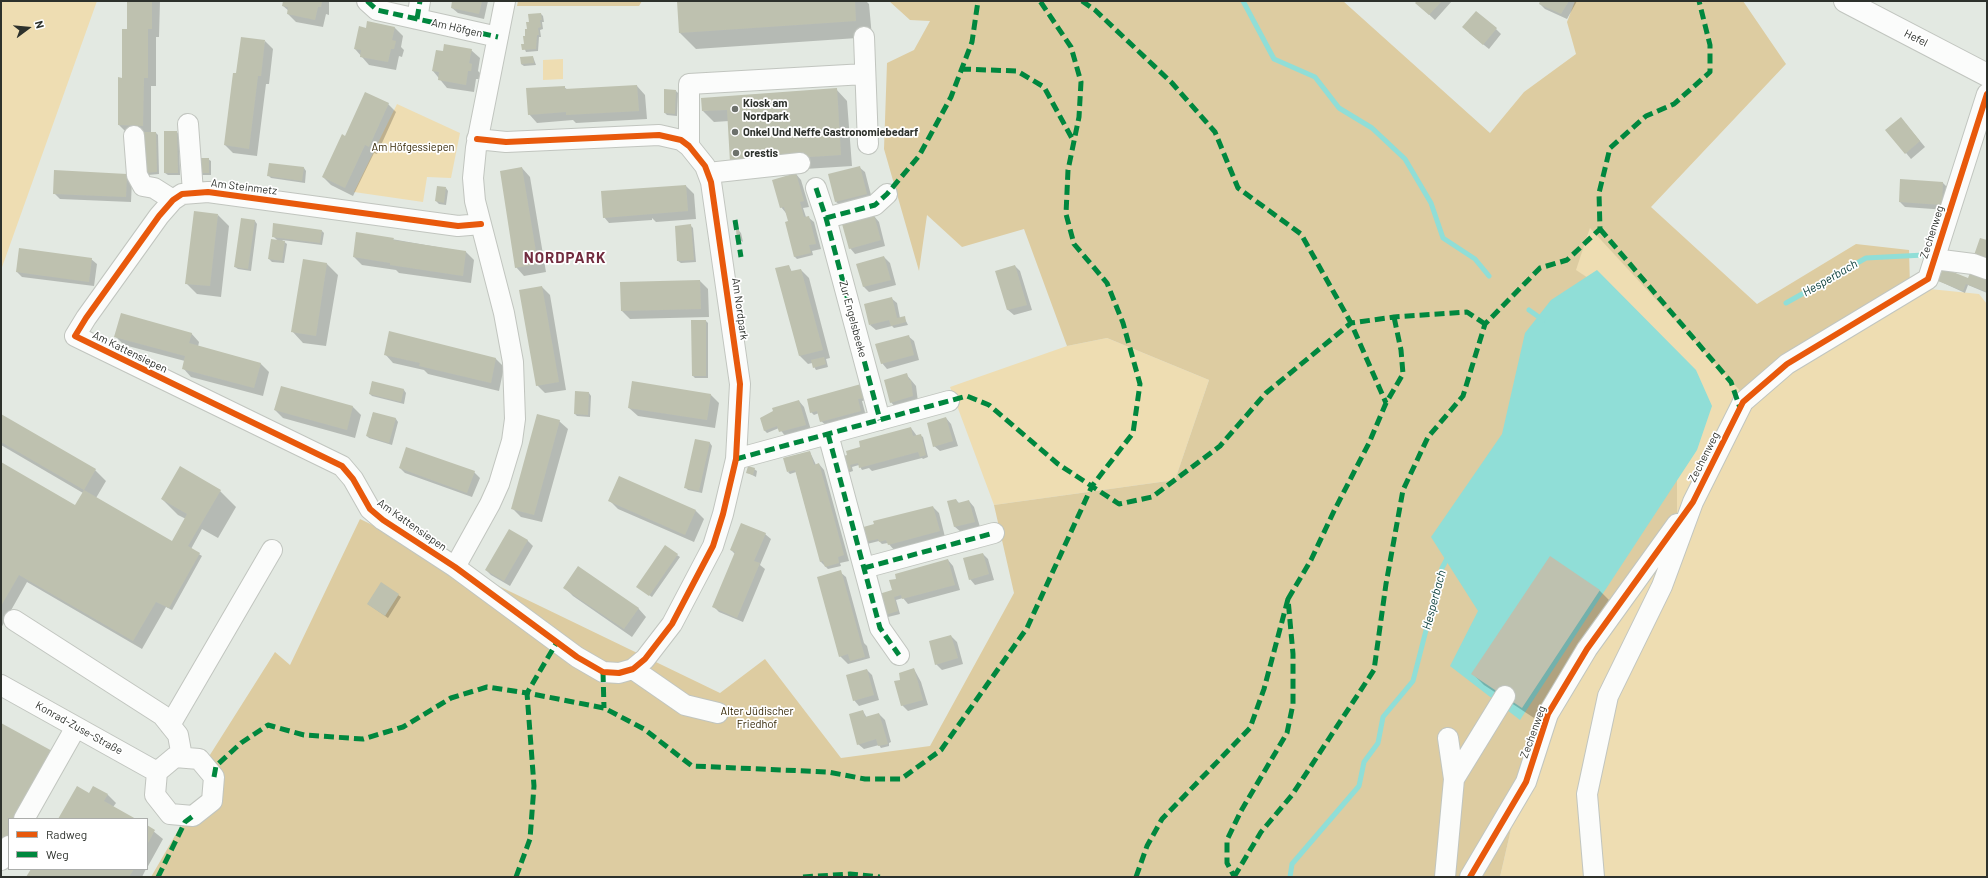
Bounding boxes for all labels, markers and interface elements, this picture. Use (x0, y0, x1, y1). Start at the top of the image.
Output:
north arrow (8, 8, 48, 48)
street label: Am Höfgen (430, 16, 484, 40)
text: N (33, 19, 47, 30)
street label: Hefel (1902, 26, 1930, 50)
place label: Kiosk am Nordpark (743, 96, 789, 122)
marker: Kiosk am Nordpark (730, 104, 740, 114)
place label: Onkel Und Neffe Gastronomiebedarf (743, 125, 918, 139)
marker: Onkel Und Neffe Gastronomiebedarf (730, 127, 740, 137)
park label: Am Höfgessiepen (372, 140, 454, 154)
place label: orestis (744, 146, 778, 160)
marker: orestis (731, 148, 741, 158)
street label: Am Steinmetz (210, 176, 278, 198)
street label: Zechenweg (1917, 204, 1947, 260)
district label: NORDPARK (524, 249, 606, 267)
water label: Hesperbach (1800, 256, 1860, 300)
street label: Am Nordpark (729, 277, 751, 341)
street label: Zur Engelsbeeke (836, 279, 870, 359)
street label: Am Kattensiepen (90, 328, 170, 376)
street label: Zechenweg (1686, 430, 1722, 484)
street label: Am Kattensiepen (375, 496, 449, 554)
water label: Hesperbach (1419, 569, 1449, 631)
street label: Konrad-Zuse-Straße (33, 699, 125, 757)
park label: Alter Jüdischer Friedhof (721, 704, 793, 730)
street label: Zechenweg (1517, 704, 1549, 760)
legend (8, 818, 148, 870)
text: Radweg (46, 827, 87, 841)
text: Weg (46, 847, 69, 861)

